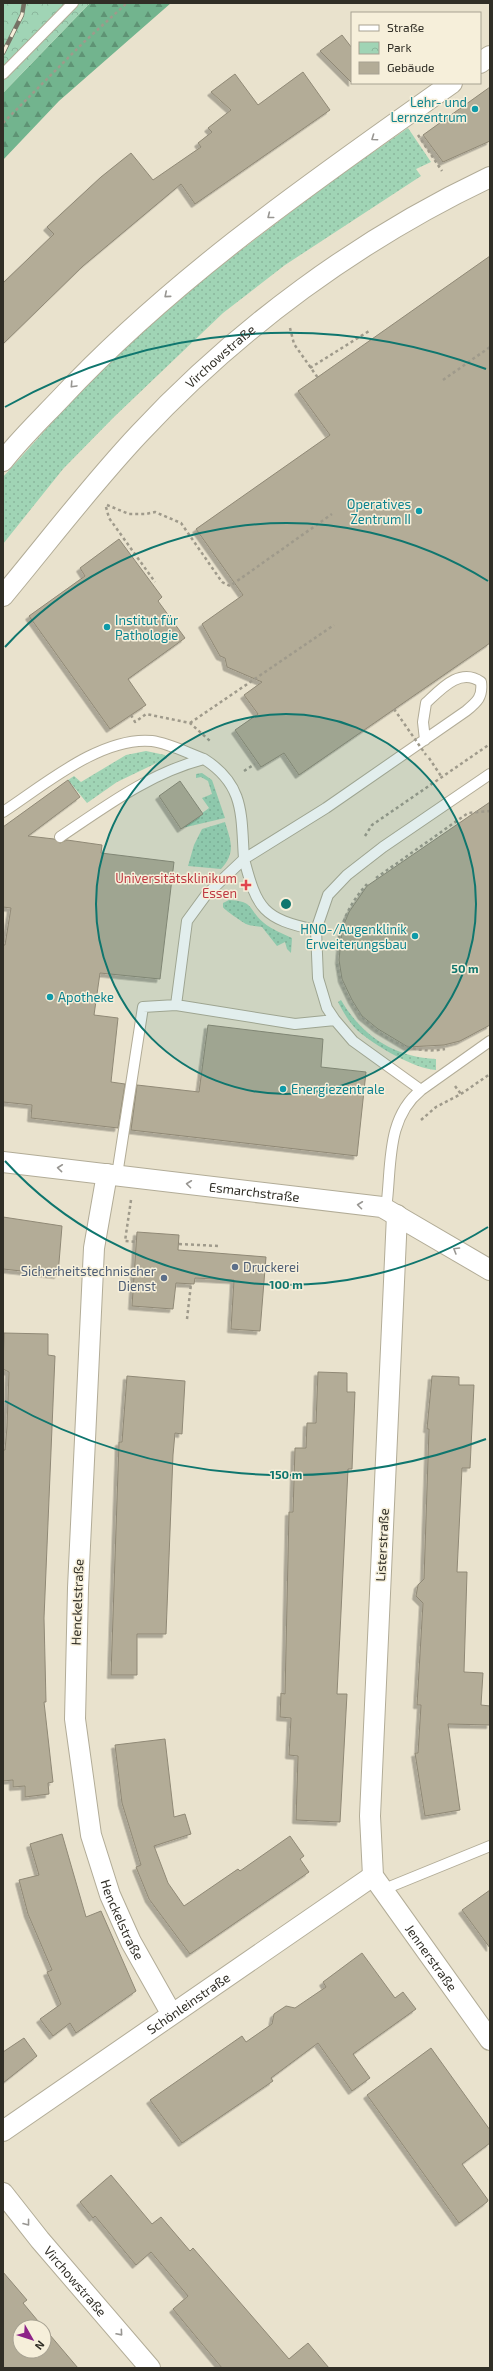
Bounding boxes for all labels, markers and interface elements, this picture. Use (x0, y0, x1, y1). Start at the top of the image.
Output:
legend (351, 12, 481, 84)
text: Straße (387, 20, 424, 34)
text: Park (387, 40, 412, 54)
text: Gebäude (387, 60, 435, 74)
place label: Lehr- und Lernzentrum (390, 94, 467, 125)
marker: Lehr- und Lernzentrum (470, 104, 480, 114)
one-way arrow (372, 133, 379, 140)
one-way arrow (268, 211, 275, 218)
one-way arrow (165, 291, 172, 298)
street label: Virchowstraße (182, 321, 258, 391)
one-way arrow (71, 380, 78, 387)
place label: Operatives Zentrum II (347, 496, 411, 527)
marker: Operatives Zentrum II (414, 506, 424, 516)
place label: Institut für Pathologie (115, 612, 178, 643)
marker: Institut für Pathologie (102, 622, 112, 632)
place label: Universitätsklinikum Essen (115, 870, 237, 901)
marker: Universitätsklinikum Essen (240, 879, 252, 891)
centre of rings (279, 897, 293, 911)
place label: HNO-/Augenklinik Erweiterungsbau (300, 921, 407, 952)
marker: HNO-/Augenklinik Erweiterungsbau (410, 931, 420, 941)
text: 50 m (451, 961, 479, 975)
place label: Apotheke (58, 989, 114, 1005)
marker: Apotheke (45, 992, 55, 1002)
place label: Energiezentrale (291, 1081, 385, 1097)
marker: Energiezentrale (278, 1084, 288, 1094)
one-way arrow (57, 1164, 63, 1173)
street label: Esmarchstraße (208, 1179, 300, 1205)
one-way arrow (186, 1180, 192, 1189)
one-way arrow (357, 1200, 363, 1209)
one-way arrow (453, 1248, 460, 1255)
place label: Druckerei (243, 1259, 299, 1275)
marker: Druckerei (230, 1262, 240, 1272)
place label: Sicherheitstechnischer Dienst (21, 1263, 156, 1294)
marker: Sicherheitstechnischer Dienst (159, 1273, 169, 1283)
text: 100 m (269, 1277, 303, 1291)
text: 150 m (270, 1467, 302, 1481)
street label: Listerstraße (372, 1508, 392, 1582)
street label: Henckelstraße (67, 1558, 87, 1646)
street label: Henckelstraße (98, 1877, 147, 1963)
street label: Jennerstraße (402, 1921, 461, 1994)
street label: Schönleinstraße (144, 1969, 233, 2038)
one-way arrow (22, 2219, 29, 2226)
street label: Virchowstraße (41, 2243, 110, 2320)
north arrow (12, 2319, 52, 2359)
one-way arrow (116, 2328, 123, 2336)
text: N (33, 2338, 48, 2353)

